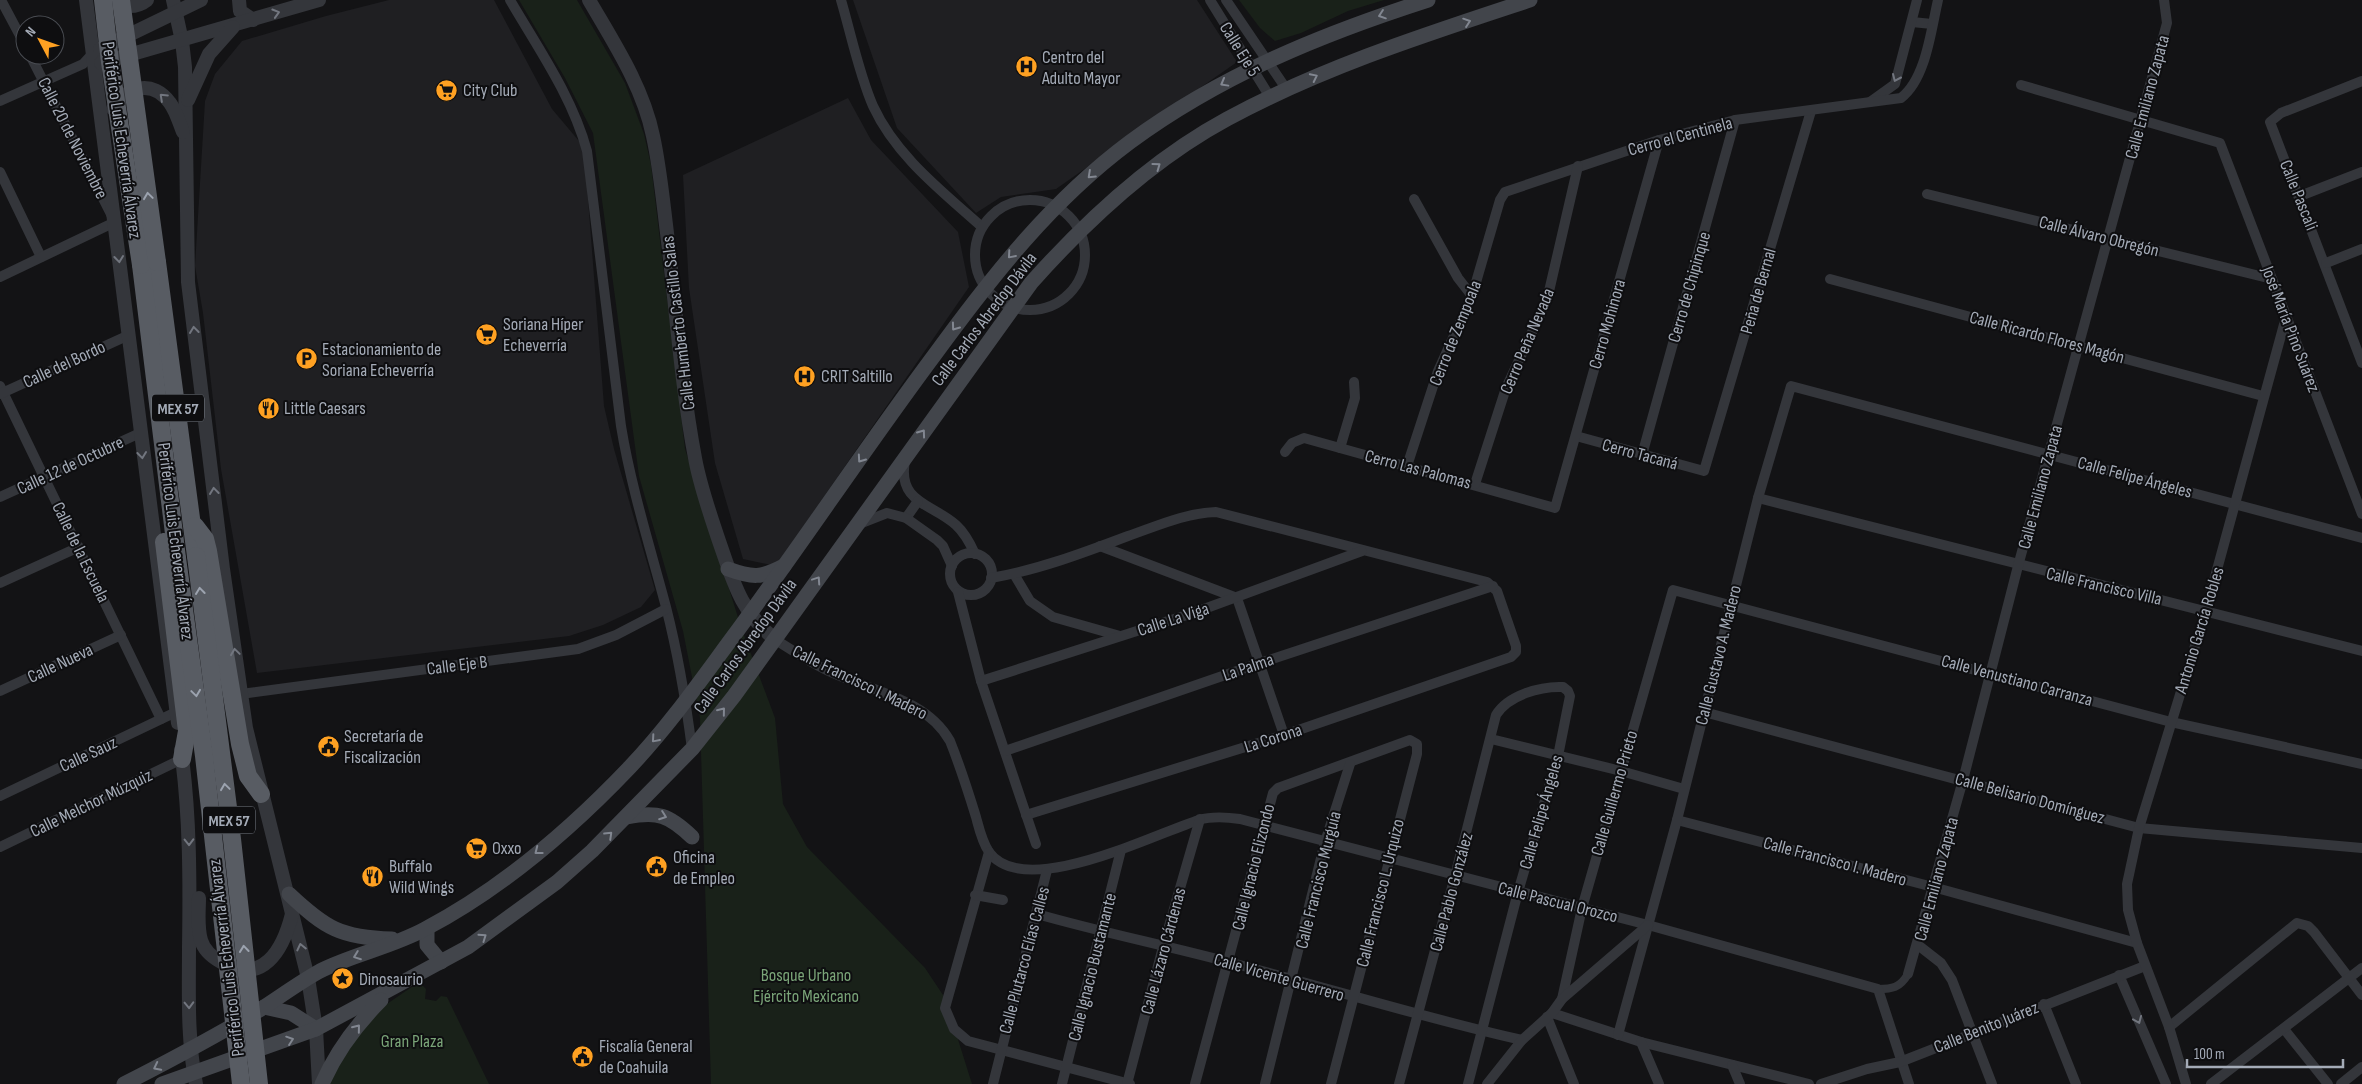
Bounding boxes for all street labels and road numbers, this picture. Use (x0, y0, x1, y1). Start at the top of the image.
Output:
street label: Calle Eje 5 (1215, 18, 1264, 80)
street label: Calle Emiliano Zapata (2121, 33, 2174, 161)
street label: Periférico Luis Echeverría Álvarez (97, 40, 146, 240)
street label: Calle 20 de Noviembre (33, 74, 112, 202)
street label: Cerro el Centinela (1626, 112, 1735, 161)
street label: Calle Pascali (2275, 157, 2322, 233)
street label: Calle Álvaro Obregón (2037, 211, 2161, 262)
street label: Cerro de Chipinque (1664, 229, 1715, 345)
street label: Calle Humberto Castillo Salas (657, 235, 700, 411)
street label: Peña de Bernal (1736, 246, 1781, 336)
street label: Calle Carlos Abredop Dávila (927, 248, 1041, 390)
street label: José María Pino Suárez (2256, 262, 2324, 396)
street label: Cerro de Zempoala (1425, 277, 1486, 389)
street label: Cerro Mohinora (1585, 277, 1630, 371)
street label: Cerro Peña Nevada (1496, 285, 1559, 397)
street label: Calle Ricardo Flores Magón (1967, 307, 2127, 368)
street label: Calle del Bordo (20, 336, 109, 393)
road number: MEX 57 (152, 394, 204, 422)
street label: Calle Emiliano Zapata (2014, 423, 2067, 551)
street label: Calle 12 de Octubre (14, 432, 127, 499)
street label: Cerro Tacaná (1600, 434, 1680, 475)
street label: Periférico Luis Echeverría Álvarez (153, 441, 198, 641)
street label: Cerro Las Palomas (1362, 445, 1473, 494)
street label: Calle Felipe Ángeles (2075, 452, 2194, 503)
street label: Calle de la Escuela (47, 499, 114, 606)
street label: Calle Francisco Villa (2044, 563, 2164, 610)
street label: Antonio García Robles (2170, 564, 2229, 697)
street label: Calle Carlos Abredop Dávila (689, 575, 801, 718)
street label: Calle Gustavo A. Madero (1691, 583, 1746, 727)
street label: Calle La Viga (1135, 598, 1212, 641)
street label: Calle Nueva (24, 639, 96, 688)
street label: Calle Francisco I. Madero (789, 641, 931, 724)
street label: La Palma (1220, 649, 1277, 686)
street label: Calle Venustiano Carranza (1939, 650, 2095, 711)
street label: Calle Eje B (426, 651, 489, 680)
street label: La Corona (1242, 719, 1305, 758)
street label: Calle Guillermo Prieto (1587, 728, 1642, 858)
street label: Calle Sauz (56, 732, 121, 777)
street label: Calle Felipe Ángeles (1515, 753, 1568, 872)
street label: Calle Melchor Múzquiz (27, 765, 156, 842)
street label: Calle Belisario Domínguez (1953, 768, 2107, 829)
street label: Calle Ignacio Elizondo (1228, 802, 1279, 932)
road number: MEX 57 (203, 806, 255, 834)
street label: Calle Francisco Murguía (1291, 809, 1346, 951)
street label: Calle Emiliano Zapata (1910, 815, 1963, 943)
street label: Calle Francisco L. Urquizo (1352, 817, 1409, 969)
street label: Calle Pablo González (1426, 830, 1478, 954)
street label: Calle Francisco I. Madero (1761, 832, 1909, 891)
street label: Periférico Luis Echeverría Álvarez (204, 858, 249, 1058)
street label: Calle Pascual Orozco (1496, 877, 1620, 928)
street label: Calle Plutarco Elías Calles (995, 884, 1054, 1036)
street label: Calle Lázaro Cárdenas (1136, 885, 1191, 1017)
street label: Calle Ignacio Bustamante (1064, 891, 1121, 1043)
street label: Calle Vicente Guerrero (1211, 949, 1346, 1006)
street label: Calle Benito Juárez (1931, 997, 2042, 1058)

